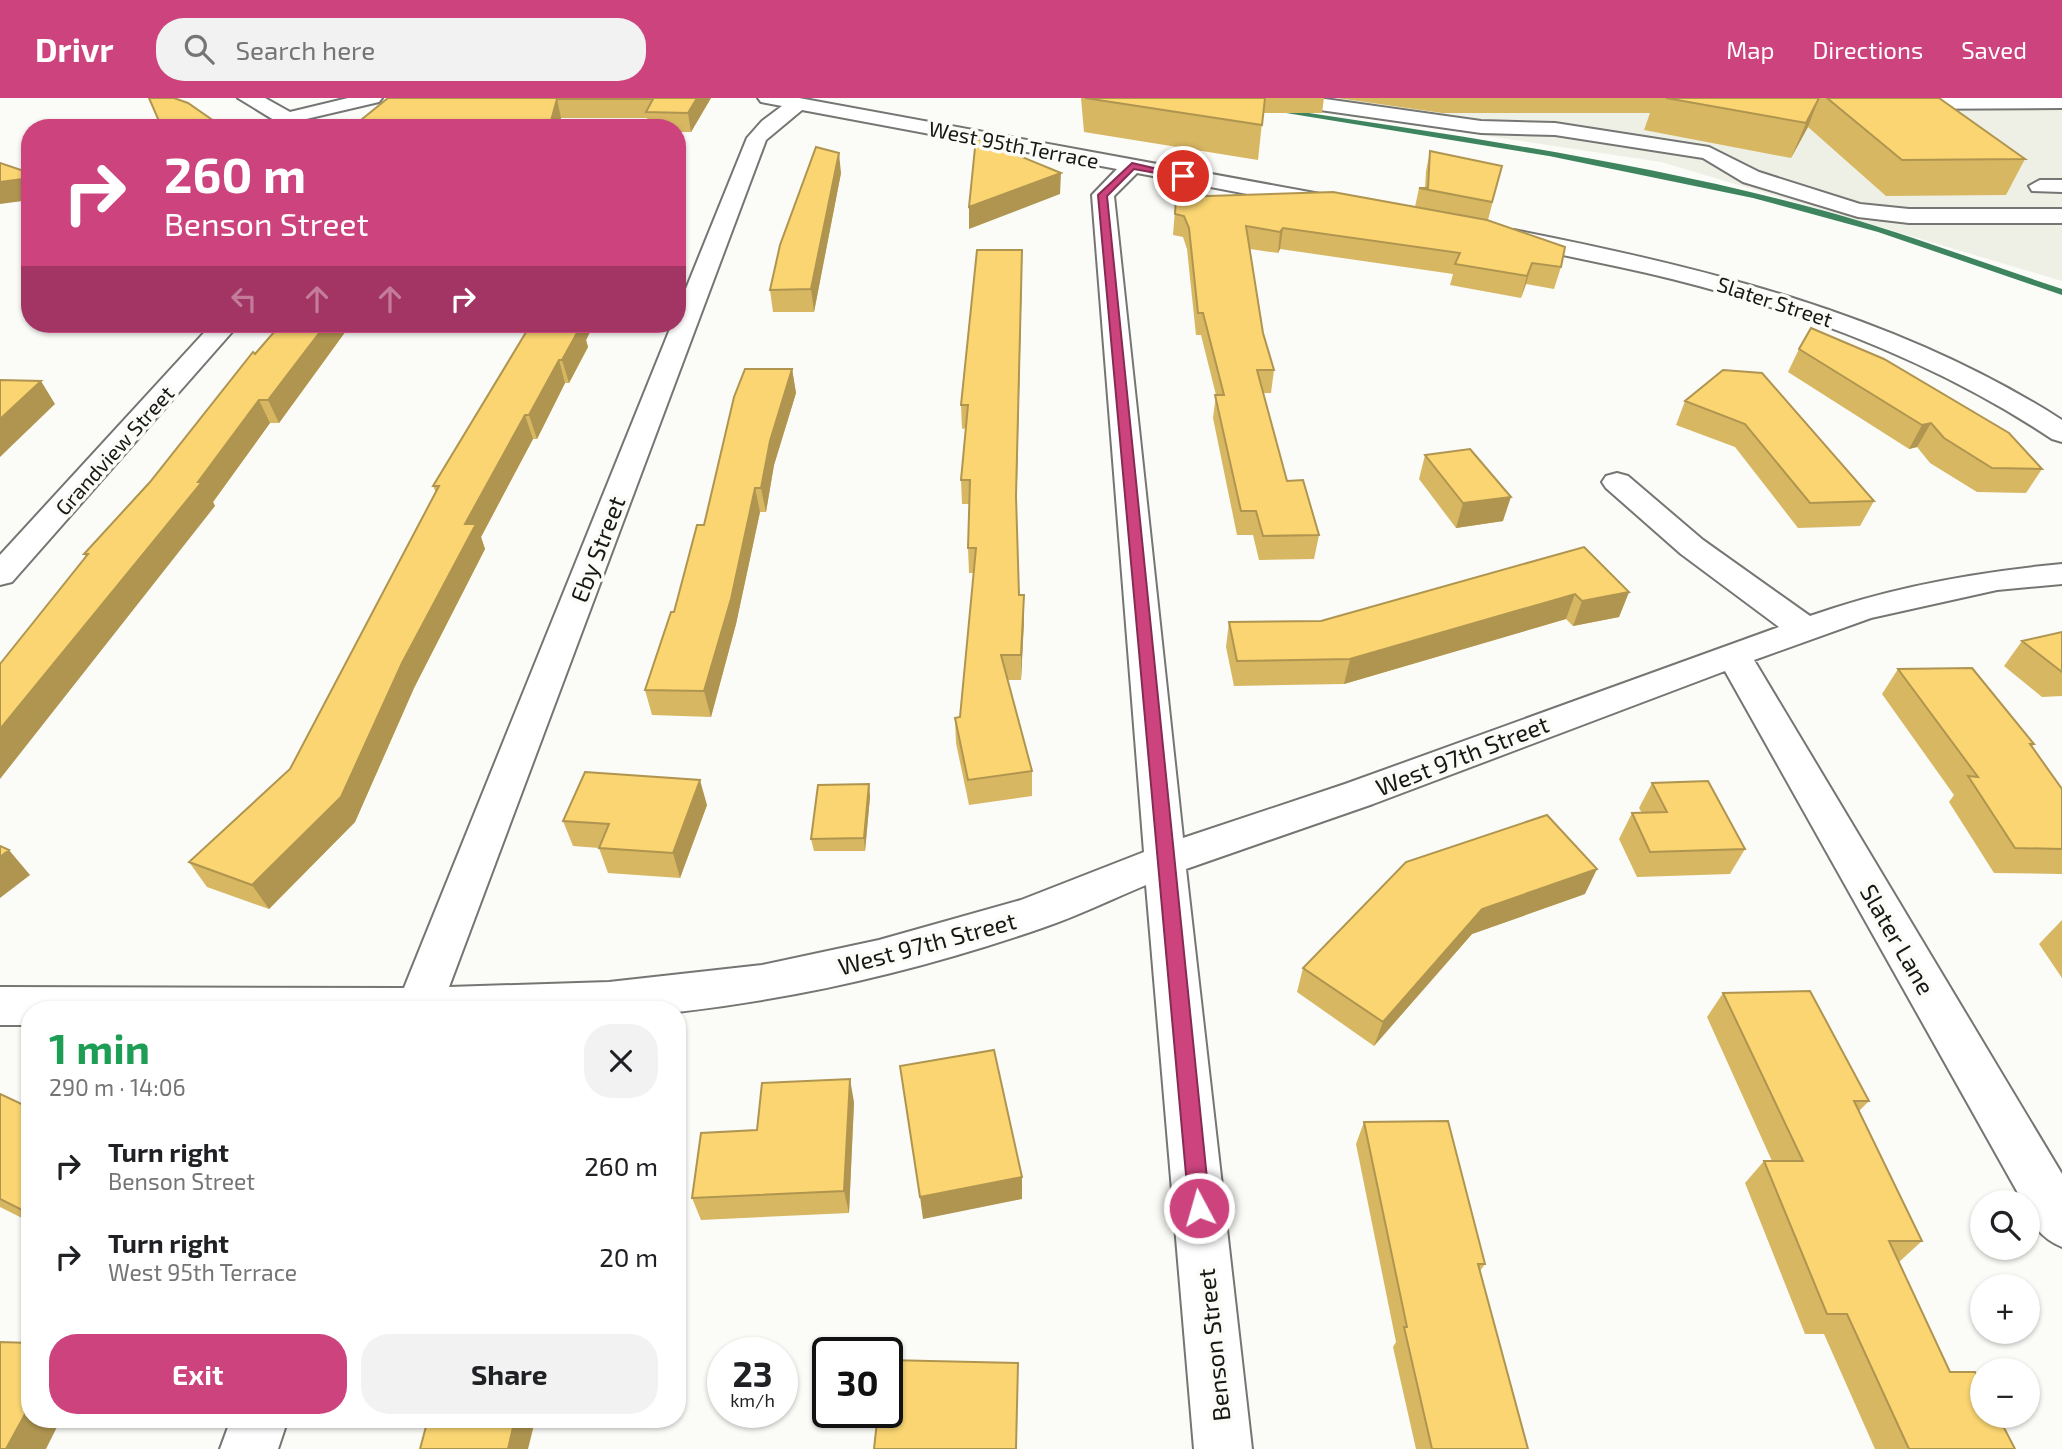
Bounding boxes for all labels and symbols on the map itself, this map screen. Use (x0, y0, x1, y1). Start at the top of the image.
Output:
street label: West 95th Terrace (927, 115, 1101, 173)
pin (1153, 146, 1213, 206)
street label: Slater Street (1714, 271, 1836, 331)
street label: Grandview Street (50, 380, 178, 520)
street label: Eby Street (564, 492, 630, 606)
street label: West 97th Street (1371, 709, 1553, 801)
street label: Slater Lane (1855, 879, 1941, 999)
street label: West 97th Street (835, 905, 1019, 981)
position arrow (1162, 1171, 1236, 1245)
street label: Benson Street (1191, 1267, 1235, 1423)
speed limit sign: 30 (812, 1337, 903, 1428)

